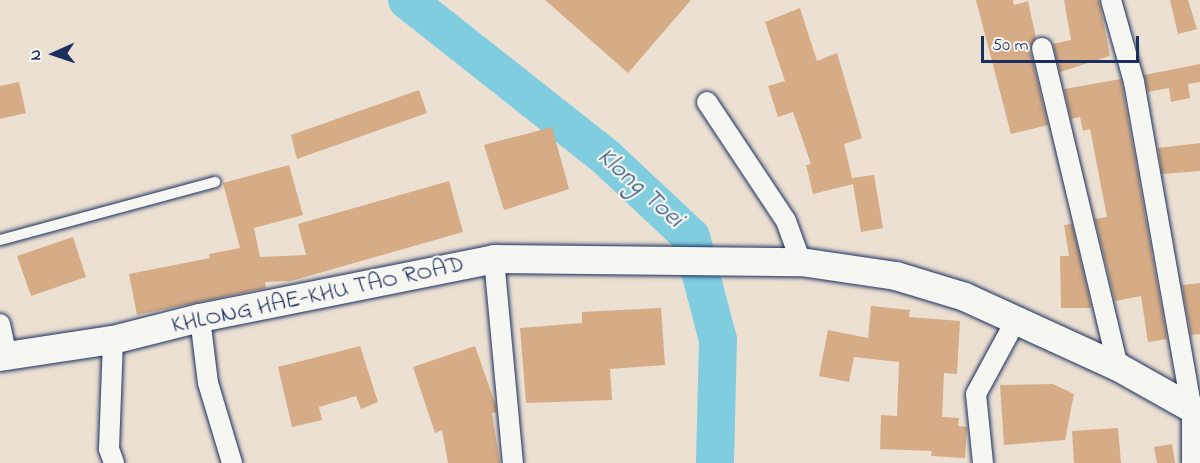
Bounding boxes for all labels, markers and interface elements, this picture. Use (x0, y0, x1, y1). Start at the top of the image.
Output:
north arrow (24, 24, 84, 84)
scale bar (984, 24, 1142, 62)
text: 50 m (992, 33, 1029, 59)
text: N (24, 49, 48, 61)
water label: Klong Toei (589, 142, 689, 236)
street label: KHLONG HAE-KHU TAO ROAD (169, 251, 467, 341)

